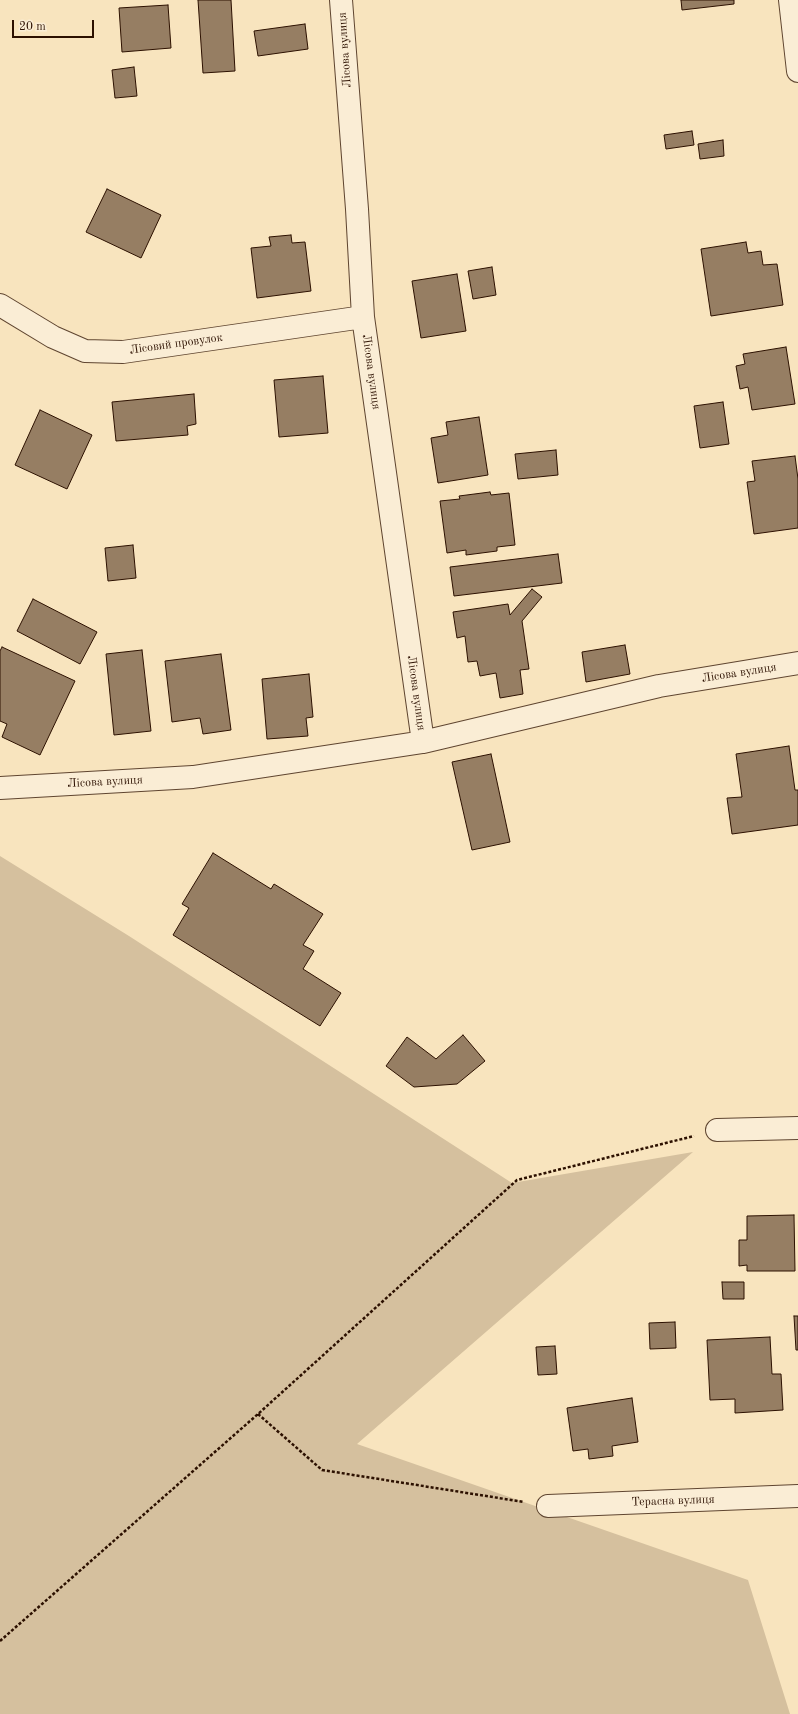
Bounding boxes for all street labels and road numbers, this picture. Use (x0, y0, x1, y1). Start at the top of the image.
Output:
street label: Лісова вулиця (335, 12, 355, 88)
street label: Лісовий провулок (128, 330, 224, 358)
street label: Лісова вулиця (359, 334, 383, 410)
street label: Лісова вулиця (404, 655, 428, 731)
street label: Лісова вулиця (701, 660, 777, 686)
street label: Лісова вулиця (67, 773, 143, 791)
street label: Терасна вулиця (631, 1492, 715, 1510)

